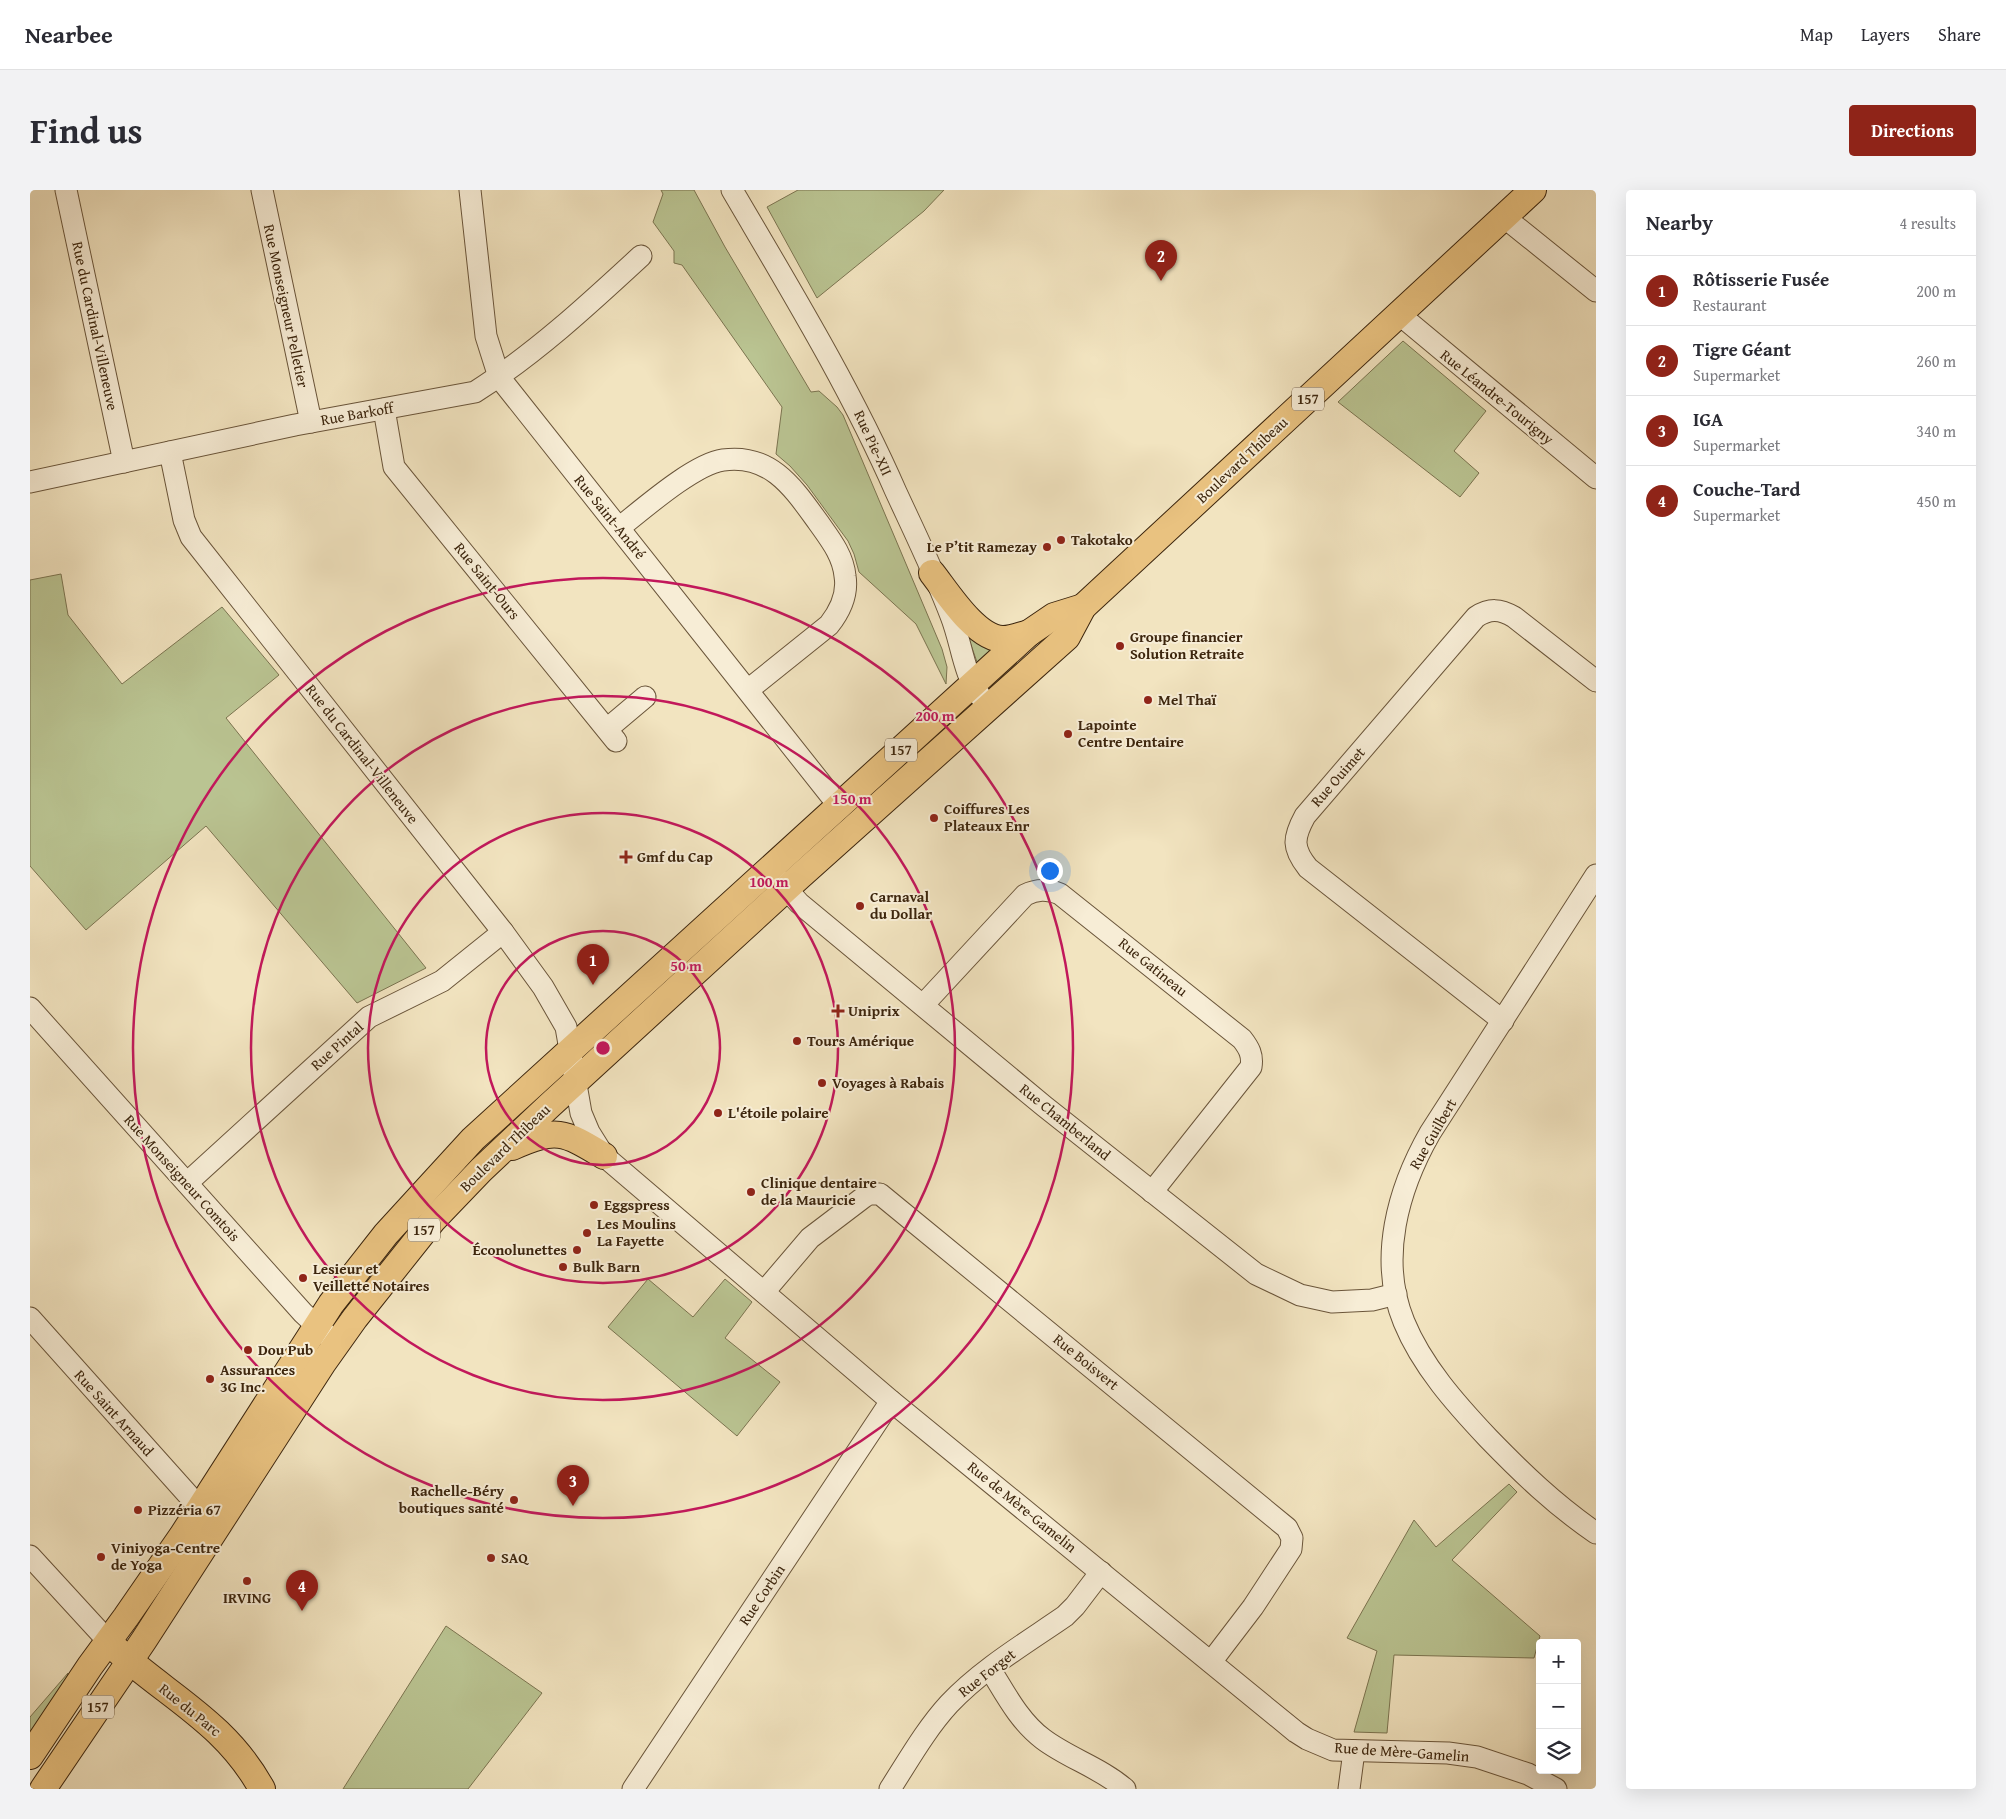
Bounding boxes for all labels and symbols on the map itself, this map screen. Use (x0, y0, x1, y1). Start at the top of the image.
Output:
street label: Rue Monseigneur Pelletier (259, 222, 314, 390)
street label: Rue du Cardinal-Villeneuve (67, 240, 124, 412)
pin: 2 (1145, 240, 1177, 281)
street label: Rue Léandre-Tourigny (1436, 344, 1559, 449)
road number: 157 (1292, 388, 1324, 410)
street label: Rue Barkoff (319, 397, 396, 430)
street label: Rue Pie-XII (849, 407, 898, 479)
street label: Boulevard Thibeau (1191, 411, 1293, 508)
street label: Rue Saint-André (570, 470, 651, 563)
place label: Takotako (1071, 529, 1133, 550)
marker: Takotako (1055, 534, 1067, 546)
place label: Le P’tit Ramezay (927, 536, 1037, 557)
street label: Rue Saint-Ours (450, 538, 525, 624)
marker: Le P’tit Ramezay (1041, 541, 1053, 553)
place label: Groupe financier Solution Retraite (1130, 626, 1244, 664)
marker: Groupe financier Solution Retraite (1114, 640, 1126, 652)
street label: Rue du Cardinal-Villeneuve (301, 679, 424, 828)
place label: Mel Thaï (1158, 689, 1218, 710)
marker: Mel Thaï (1142, 694, 1154, 706)
text: 200 m (915, 705, 955, 726)
place label: Lapointe Centre Dentaire (1078, 714, 1184, 752)
marker: Lapointe Centre Dentaire (1062, 728, 1074, 740)
road number: 157 (885, 738, 917, 762)
street label: Rue Ouimet (1306, 742, 1370, 811)
text: 150 m (832, 788, 872, 809)
place label: Coiffures Les Plateaux Enr (944, 798, 1030, 836)
marker: Coiffures Les Plateaux Enr (928, 812, 940, 824)
place label: Gmf du Cap (637, 846, 713, 867)
marker: Gmf du Cap (619, 850, 633, 864)
your location (1037, 858, 1063, 884)
text: 100 m (749, 871, 789, 892)
place label: Carnaval du Dollar (870, 886, 932, 924)
marker: Carnaval du Dollar (854, 900, 866, 912)
street label: Rue Gatineau (1114, 932, 1193, 1002)
pin: 1 (577, 944, 609, 985)
text: 50 m (670, 955, 702, 976)
place label: Uniprix (848, 1000, 900, 1021)
marker: Uniprix (832, 1005, 844, 1017)
street label: Rue Pintal (306, 1016, 368, 1075)
place label: Tours Amérique (807, 1030, 914, 1051)
marker: Tours Amérique (791, 1035, 803, 1047)
centre of rings (594, 1039, 612, 1057)
place label: Voyages à Rabais (832, 1072, 944, 1093)
marker: Voyages à Rabais (816, 1077, 828, 1089)
street label: Rue Chamberland (1015, 1078, 1115, 1165)
street label: Rue Guilbert (1404, 1094, 1462, 1173)
street label: Boulevard Thibeau (455, 1098, 555, 1196)
place label: L'étoile polaire (728, 1102, 829, 1123)
marker: L'étoile polaire (712, 1107, 724, 1119)
street label: Rue Monseigneur Comtois (120, 1110, 245, 1246)
place label: Clinique dentaire de la Mauricie (761, 1172, 877, 1210)
marker: Clinique dentaire de la Mauricie (745, 1186, 757, 1198)
place label: Eggspress (604, 1194, 670, 1215)
marker: Eggspress (588, 1199, 600, 1211)
place label: Les Moulins La Fayette (597, 1213, 676, 1251)
road number: 157 (408, 1218, 440, 1242)
marker: Les Moulins La Fayette (581, 1227, 593, 1239)
place label: Éconolunettes (473, 1239, 567, 1260)
marker: Éconolunettes (571, 1244, 583, 1256)
place label: Bulk Barn (573, 1256, 640, 1277)
place label: Lesieur et Veillette Notaires (313, 1258, 429, 1296)
marker: Bulk Barn (557, 1261, 569, 1273)
marker: Lesieur et Veillette Notaires (297, 1272, 309, 1284)
street label: Rue Boisvert (1049, 1329, 1124, 1395)
place label: Dou Pub (258, 1339, 313, 1360)
marker: Dou Pub (242, 1344, 254, 1356)
place label: Assurances 3G Inc. (220, 1359, 295, 1397)
street label: Rue Saint Arnaud (70, 1365, 159, 1460)
marker: Assurances 3G Inc. (204, 1373, 216, 1385)
street label: Rue de Mère-Gamelin (963, 1456, 1082, 1558)
pin: 3 (557, 1465, 589, 1506)
place label: Rachelle-Béry boutiques santé (399, 1480, 504, 1518)
marker: Rachelle-Béry boutiques santé (508, 1494, 520, 1506)
place label: Pizzéria 67 (148, 1499, 221, 1520)
marker: Pizzéria 67 (132, 1504, 144, 1516)
place label: Viniyoga-Centre de Yoga (111, 1537, 220, 1575)
place label: SAQ (501, 1547, 529, 1568)
marker: Viniyoga-Centre de Yoga (95, 1551, 107, 1563)
marker: SAQ (485, 1552, 497, 1564)
street label: Rue Corbin (733, 1560, 790, 1629)
pin: 4 (286, 1570, 318, 1611)
marker: IRVING (241, 1575, 253, 1587)
place label: IRVING (223, 1587, 271, 1608)
street label: Rue Forget (954, 1643, 1020, 1702)
street label: Rue du Parc (155, 1678, 226, 1741)
road number: 157 (82, 1695, 114, 1718)
street label: Rue de Mère-Gamelin (1334, 1736, 1471, 1767)

